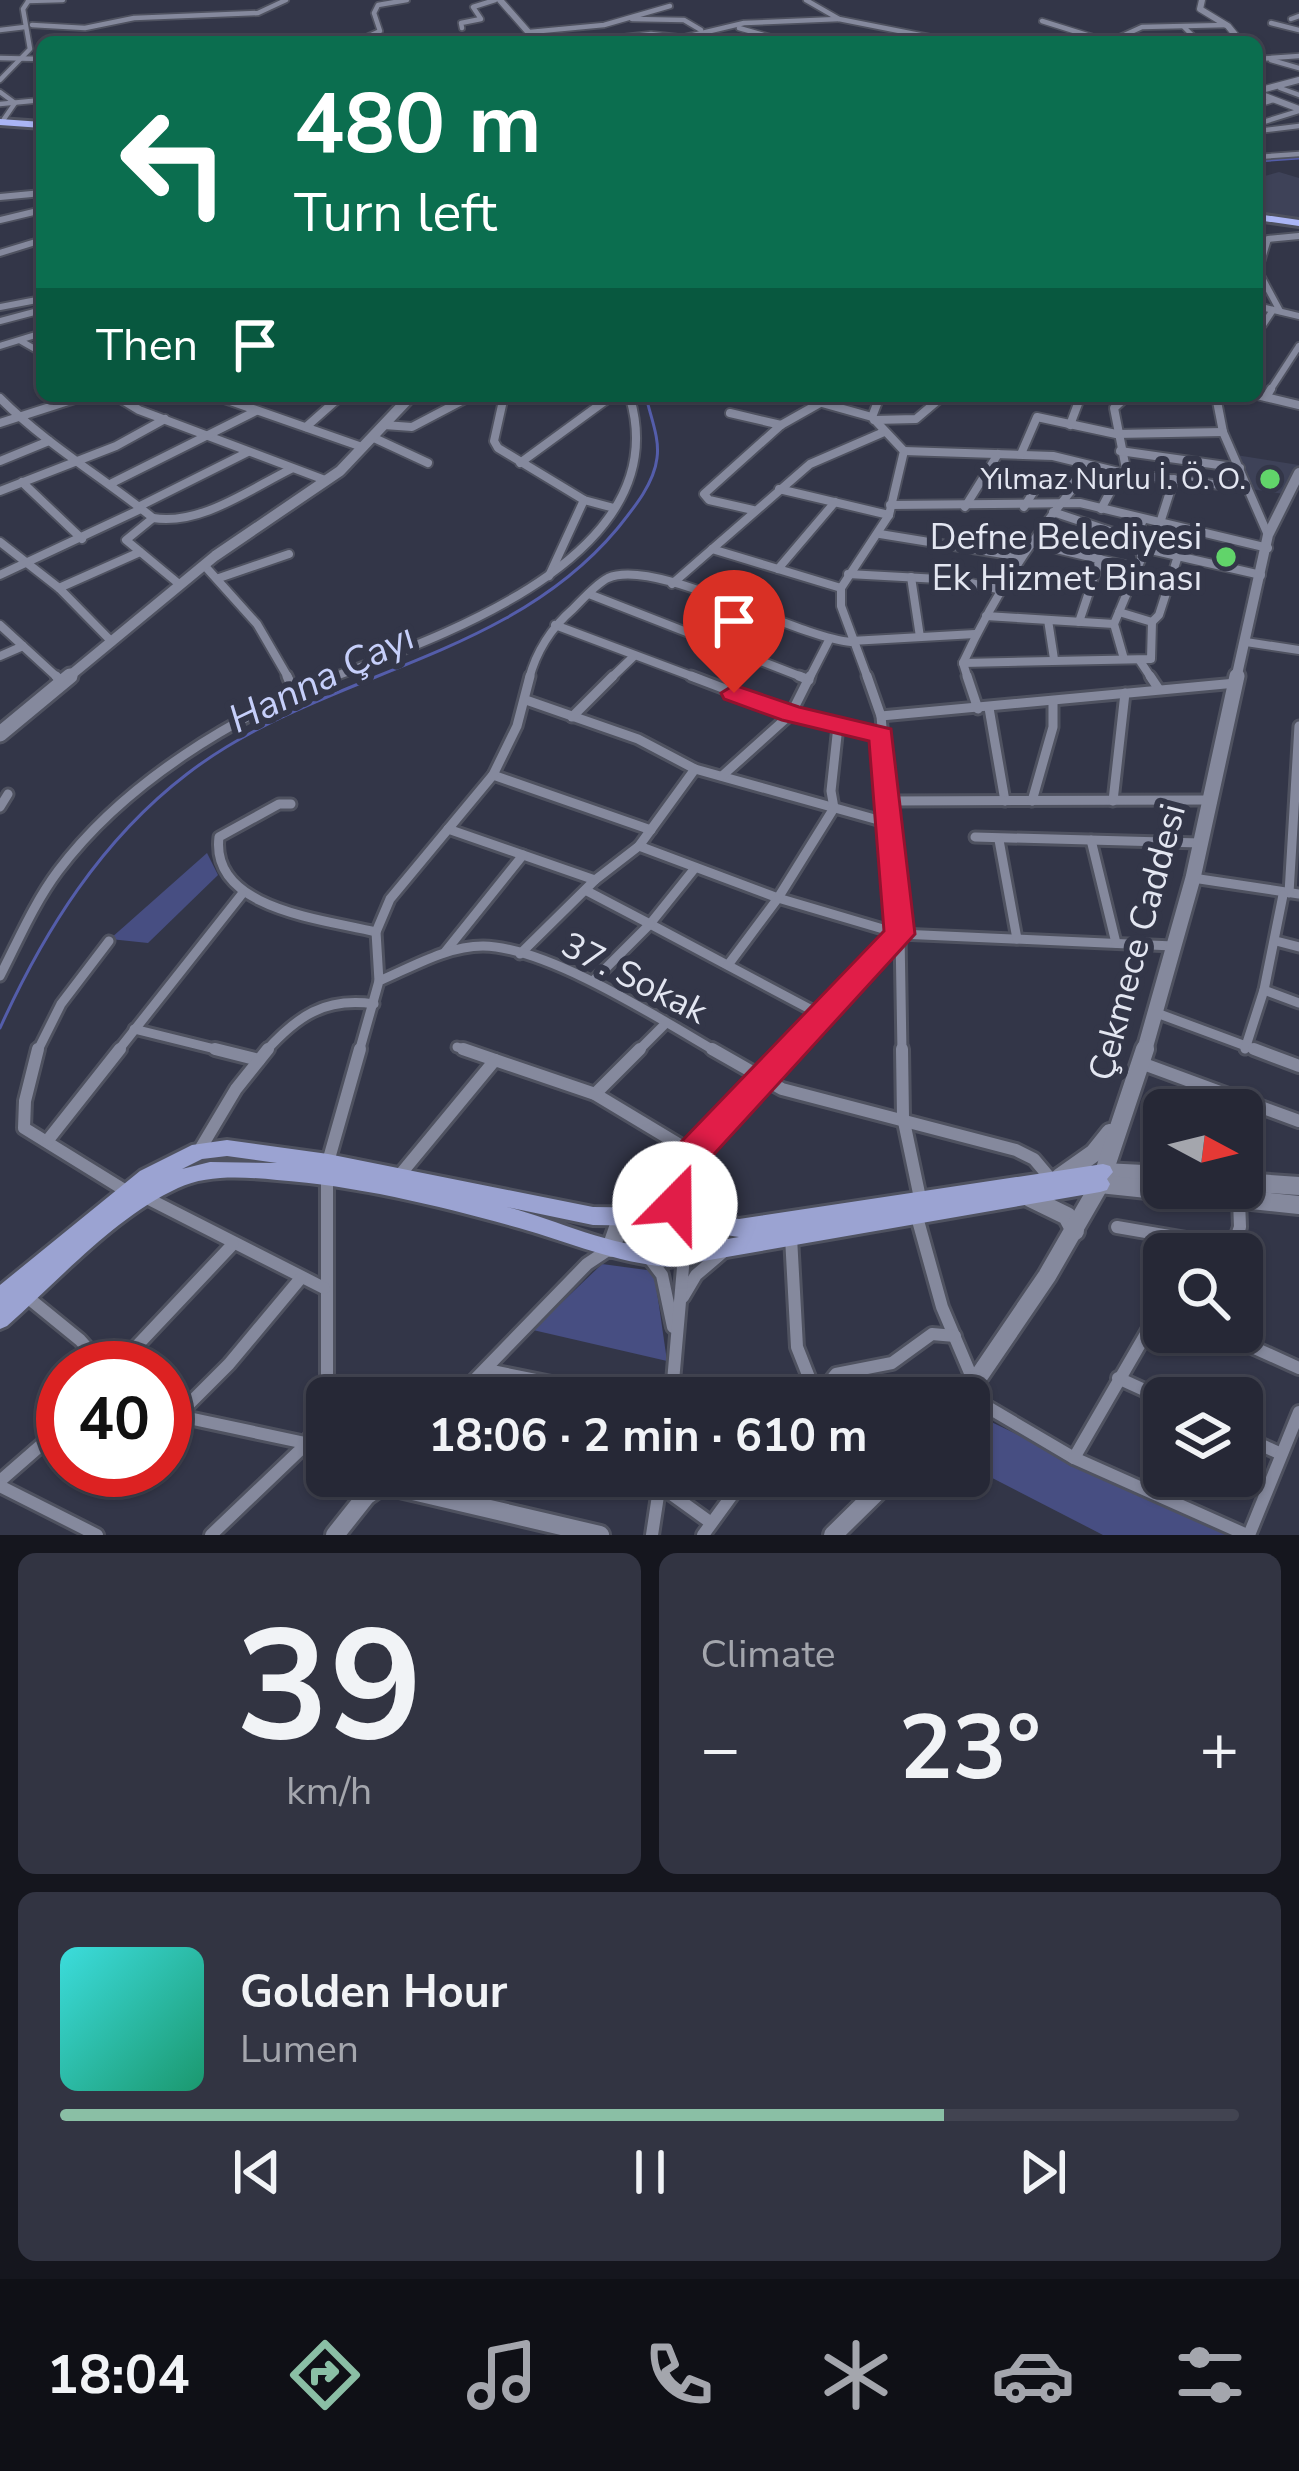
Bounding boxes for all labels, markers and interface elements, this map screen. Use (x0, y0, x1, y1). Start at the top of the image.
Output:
text: 480 m (294, 67, 542, 182)
icon: left (96, 84, 252, 240)
text: Turn left (294, 176, 497, 250)
icon: arrive (222, 312, 288, 378)
text: Then (96, 315, 198, 376)
place label: Yılmaz Nurlu İ. Ö. O. (980, 459, 1246, 500)
marker: Yılmaz Nurlu İ. Ö. O. (1257, 466, 1283, 492)
place label: Defne Belediyesi Ek Hizmet Binası (930, 513, 1202, 603)
marker: Defne Belediyesi Ek Hizmet Binası (1213, 544, 1239, 570)
pin (683, 570, 785, 693)
icon: arrive (701, 588, 767, 654)
water label: Hanna Çayı (220, 611, 423, 746)
street label: Çekmece Caddesi (1077, 799, 1198, 1086)
street label: 37. Sokak (553, 921, 717, 1036)
north arrow (1143, 1089, 1263, 1209)
map controls (1143, 1089, 1263, 1497)
position arrow (612, 1141, 738, 1267)
button: search (1143, 1233, 1263, 1353)
speed limit sign: 40 (36, 1341, 192, 1497)
button: layers (1143, 1377, 1263, 1497)
text: 18:06 · 2 min · 610 m (428, 1406, 868, 1467)
text: 39 (236, 1580, 423, 1793)
text: Climate (701, 1628, 836, 1681)
text: 23° (899, 1687, 1041, 1810)
text: − (701, 1704, 740, 1794)
text: + (1199, 1704, 1239, 1794)
text: km/h (286, 1765, 372, 1818)
text: Golden Hour (240, 1962, 507, 2023)
text: Lumen (240, 2023, 359, 2076)
icon: previous (224, 2139, 290, 2205)
icon: pause (617, 2139, 683, 2205)
icon: next (1010, 2139, 1076, 2205)
icon: directions (283, 2333, 367, 2417)
icon: music (460, 2333, 544, 2417)
icon: phone (637, 2333, 721, 2417)
icon: climate (814, 2333, 898, 2417)
icon: car (991, 2333, 1075, 2417)
icon: filters (1168, 2333, 1252, 2417)
text: 18:04 (47, 2338, 190, 2412)

